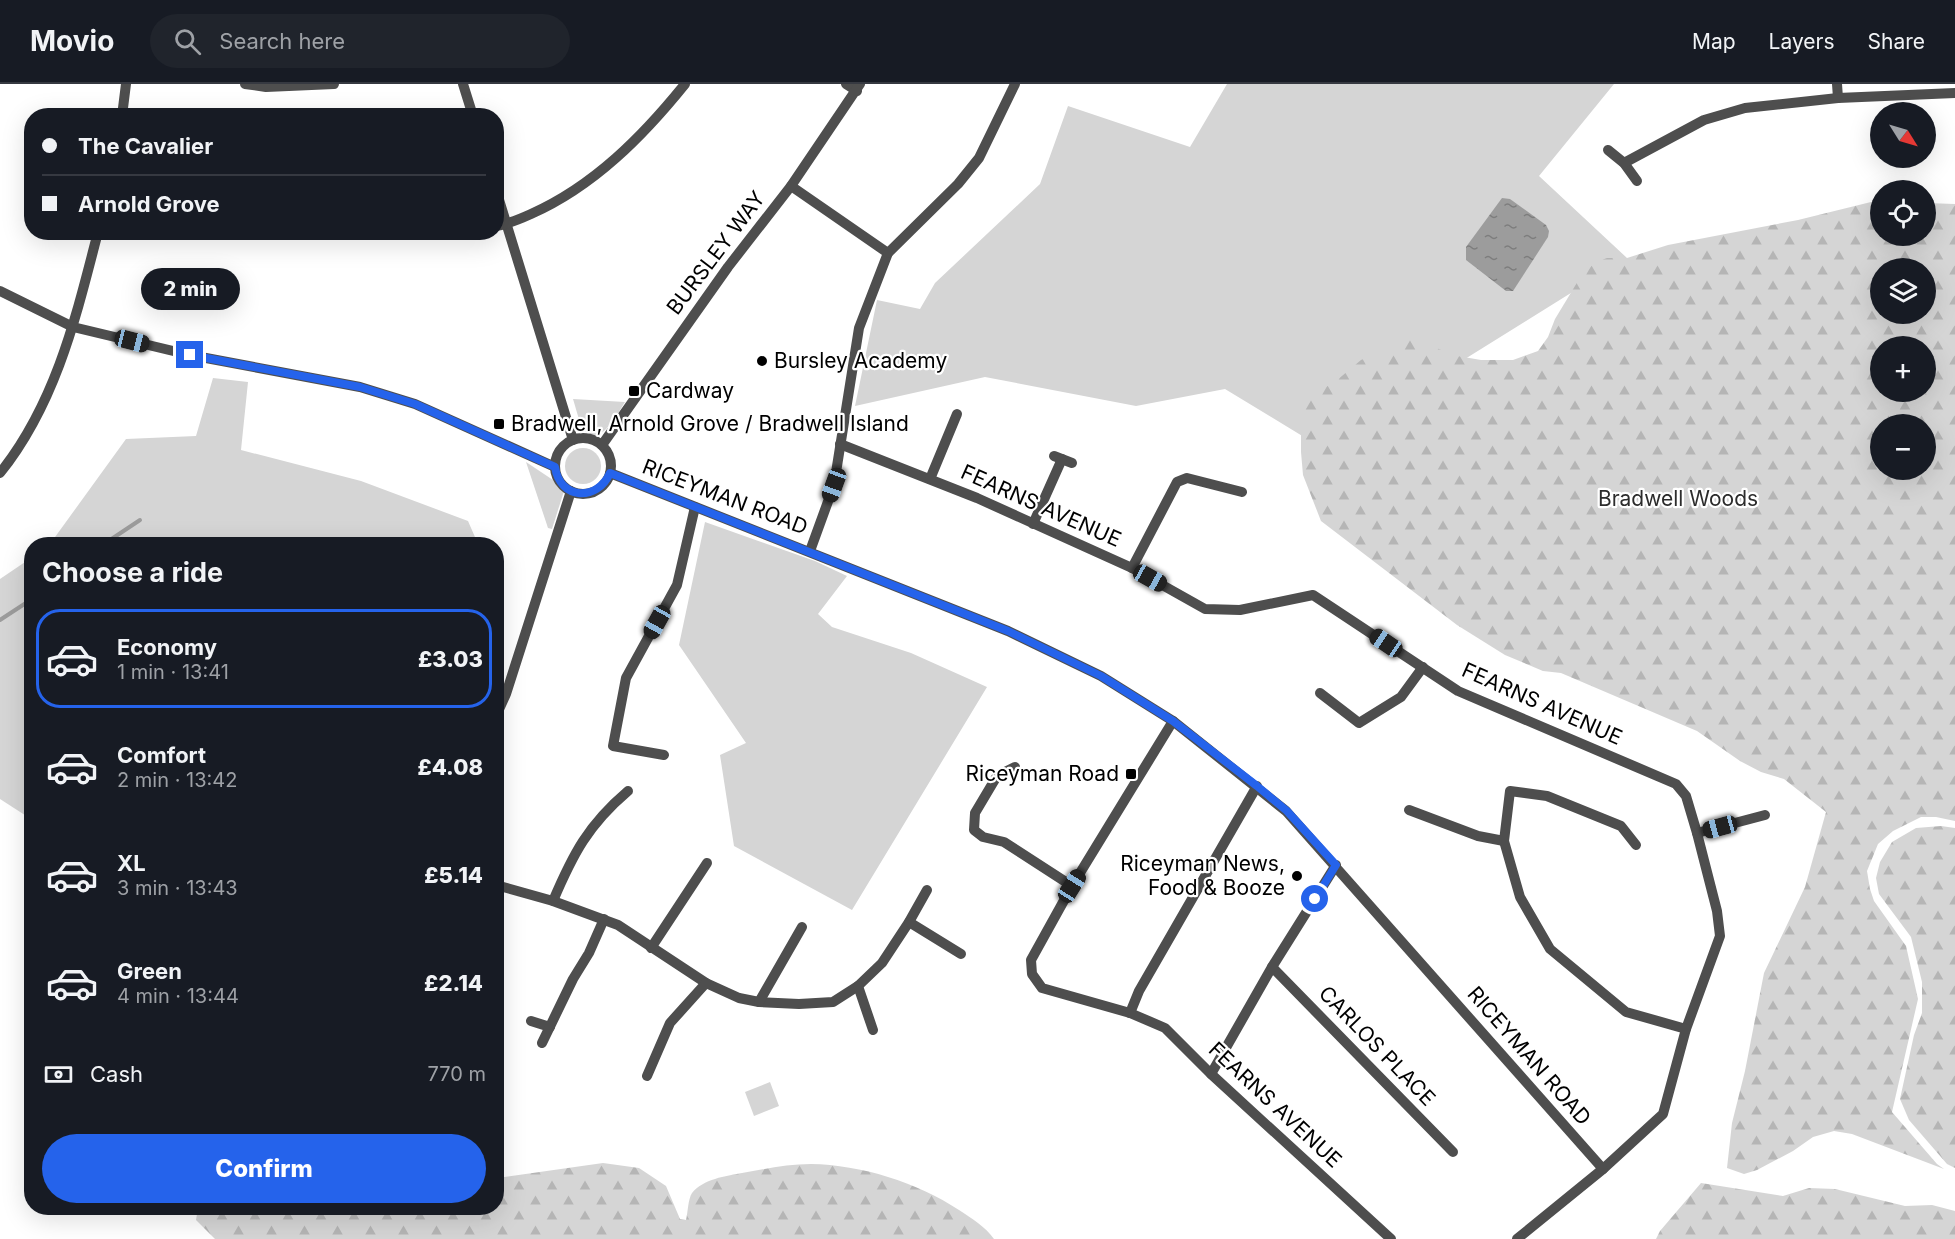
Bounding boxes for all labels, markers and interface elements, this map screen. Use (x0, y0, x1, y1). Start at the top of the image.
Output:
search box (150, 14, 570, 68)
text: Movio (30, 24, 114, 58)
icon: search (171, 25, 204, 58)
text: Search here (219, 28, 345, 54)
text: Map (1692, 29, 1736, 54)
text: Layers (1769, 29, 1835, 54)
text: Share (1868, 29, 1925, 54)
north arrow (1870, 102, 1936, 168)
map controls (1870, 102, 1936, 480)
text: The Cavalier (78, 133, 213, 159)
button: locate (1870, 180, 1936, 246)
street label: BURSLEY WAY (661, 186, 770, 319)
text: Arnold Grove (78, 191, 220, 217)
button: layers (1870, 258, 1936, 324)
callout: 2 min (140, 268, 240, 310)
text: 2 min (163, 277, 218, 301)
car (112, 328, 152, 354)
button: + (1870, 336, 1936, 402)
route end (176, 341, 203, 368)
place label: Bursley Academy (774, 348, 947, 373)
marker: Bursley Academy (755, 354, 769, 368)
place label: Cardway (646, 378, 734, 403)
marker: Cardway (627, 384, 641, 398)
place label: Bradwell, Arnold Grove / Bradwell Island (511, 411, 909, 436)
button: − (1870, 414, 1936, 480)
marker: Bradwell, Arnold Grove / Bradwell Island (492, 417, 506, 431)
street label: RICEYMAN ROAD (639, 453, 811, 540)
street label: FEARNS AVENUE (957, 459, 1125, 552)
car (819, 465, 849, 505)
park label: Bradwell Woods (1598, 486, 1758, 511)
text: Choose a ride (42, 556, 223, 589)
car (1130, 561, 1170, 595)
car (640, 602, 674, 642)
car (1366, 625, 1406, 661)
icon: car (45, 632, 99, 686)
text: Economy (117, 634, 217, 660)
text: £3.03 (418, 646, 483, 672)
street label: FEARNS AVENUE (1458, 657, 1626, 750)
text: 1 min · 13:41 (117, 660, 229, 684)
icon: car (45, 740, 99, 794)
text: Comfort (117, 742, 206, 768)
text: £4.08 (417, 754, 483, 780)
place label: Riceyman Road (966, 761, 1119, 786)
marker: Riceyman Road (1124, 767, 1138, 781)
text: 2 min · 13:42 (117, 768, 237, 792)
car (1700, 814, 1740, 840)
icon: car (45, 848, 99, 902)
text: XL (117, 850, 146, 876)
place label: Riceyman News, Food & Booze (1120, 851, 1285, 900)
text: £5.14 (424, 862, 483, 888)
car (1055, 866, 1089, 906)
marker: Riceyman News, Food & Booze (1290, 869, 1304, 883)
text: 3 min · 13:43 (117, 876, 238, 900)
route start (1301, 885, 1328, 912)
icon: car (45, 956, 99, 1010)
text: Green (117, 958, 182, 984)
text: £2.14 (424, 970, 483, 996)
street label: CARLOS PLACE (1314, 981, 1441, 1111)
street label: RICEYMAN ROAD (1463, 981, 1596, 1130)
text: 4 min · 13:44 (117, 984, 239, 1008)
street label: FEARNS AVENUE (1204, 1037, 1347, 1173)
icon: cash (42, 1058, 75, 1091)
text: Cash (90, 1061, 143, 1087)
text: 770 m (428, 1062, 486, 1086)
button: Confirm (42, 1134, 486, 1203)

